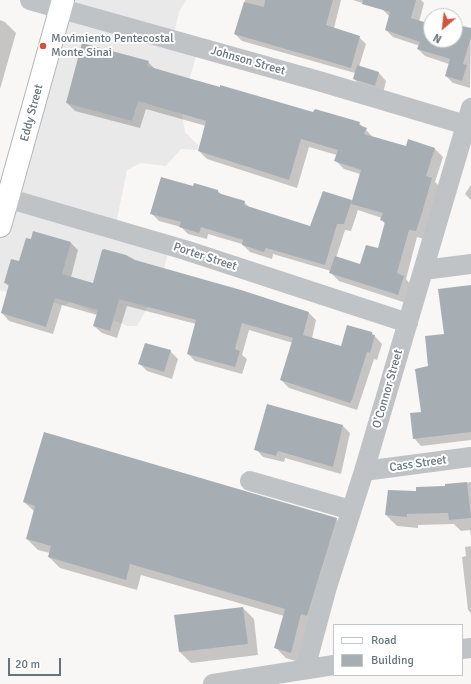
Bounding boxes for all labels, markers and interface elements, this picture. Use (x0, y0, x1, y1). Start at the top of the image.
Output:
north arrow (423, 8, 463, 48)
text: N (431, 31, 444, 46)
place label: Movimiento Pentecostal Monte Sinai (51, 32, 174, 60)
marker: Movimiento Pentecostal Monte Sinai (38, 41, 48, 51)
street label: Johnson Street (209, 44, 287, 78)
street label: Eddy Street (17, 83, 47, 143)
street label: Porter Street (171, 240, 239, 274)
street label: O'Connor Street (370, 348, 406, 430)
street label: Cass Street (388, 453, 448, 475)
legend (333, 624, 463, 676)
text: Road (371, 633, 397, 648)
scale bar (10, 650, 63, 676)
text: Building (371, 653, 414, 668)
text: 20 m (15, 657, 40, 672)

